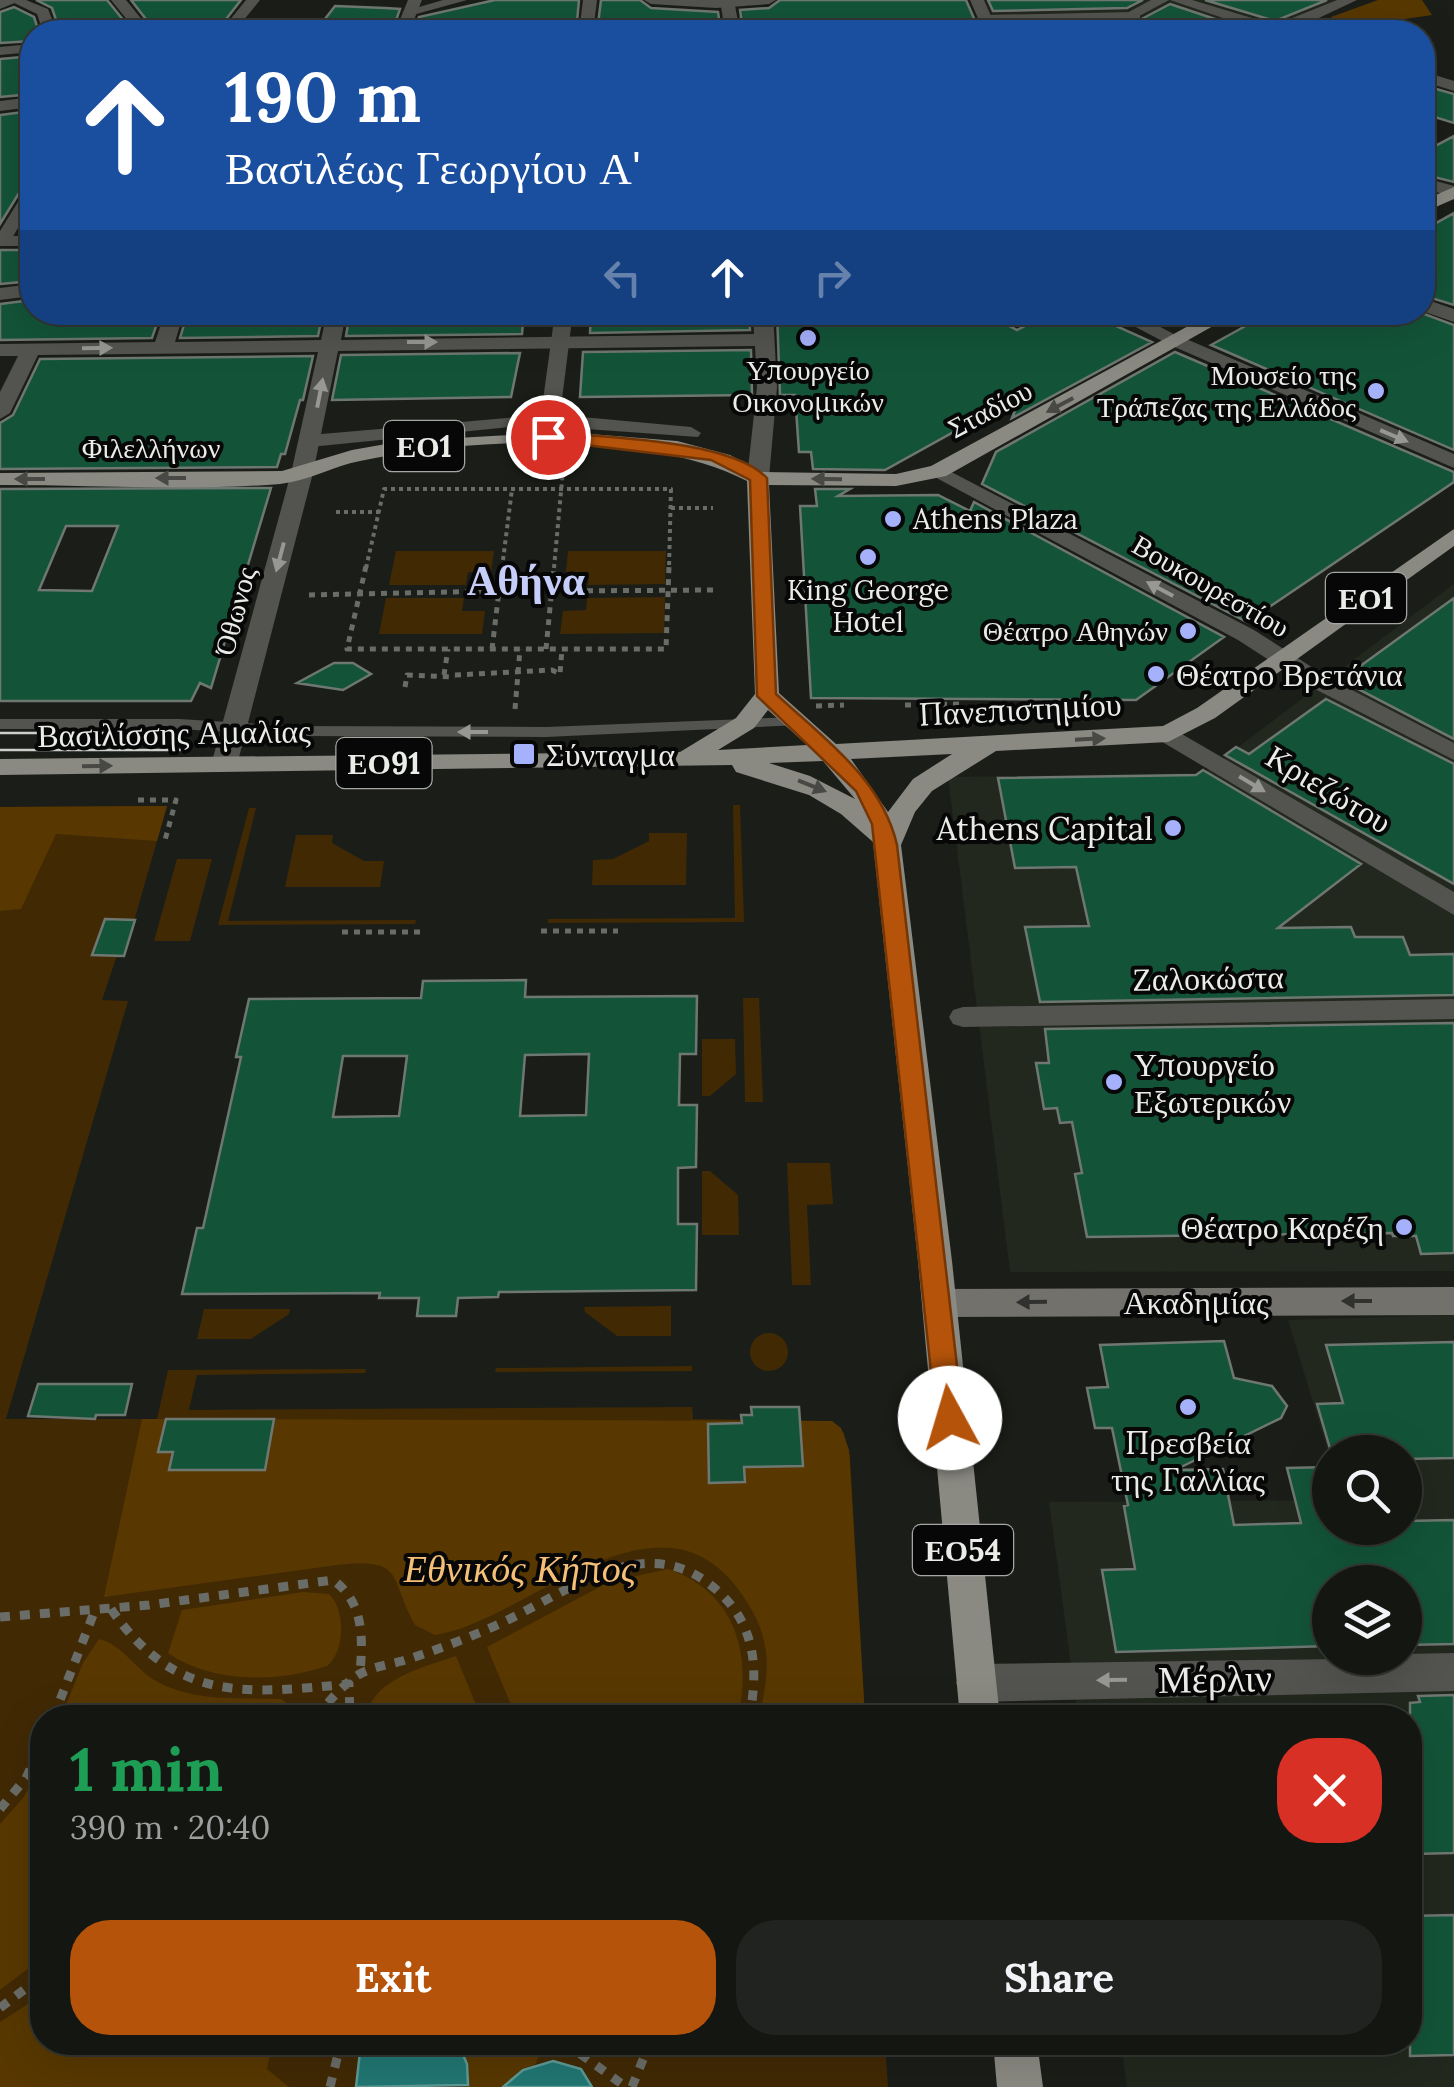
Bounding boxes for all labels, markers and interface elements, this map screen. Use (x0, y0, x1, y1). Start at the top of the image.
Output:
text: 190 m (225, 52, 421, 141)
icon: ahead (60, 60, 190, 190)
text: Βασιλέως Γεωργίου Α' (225, 139, 641, 196)
icon: left (595, 250, 650, 305)
icon: ahead (700, 250, 755, 305)
icon: right (805, 250, 860, 305)
marker: Υπουργείο Οικονομικών (797, 327, 819, 349)
one-way arrow (407, 334, 439, 350)
one-way arrow (82, 340, 114, 356)
place label: Υπουργείο Οικονομικών (732, 352, 884, 420)
place label: Μουσείο της Τράπεζας της Ελλάδος (1097, 357, 1356, 425)
street label: Σταδίου (942, 372, 1038, 446)
one-way arrow (313, 377, 329, 408)
marker: Μουσείο της Τράπεζας της Ελλάδος (1365, 380, 1387, 402)
pin (506, 395, 591, 480)
one-way arrow (1046, 396, 1075, 413)
icon: arrive (521, 410, 576, 465)
road number: ΕΟ1 (384, 421, 464, 471)
one-way arrow (1379, 428, 1409, 444)
street label: Φιλελλήνων (82, 430, 220, 466)
one-way arrow (154, 470, 186, 486)
one-way arrow (13, 471, 45, 487)
one-way arrow (811, 471, 843, 487)
place label: Athens Plaza (912, 501, 1078, 537)
marker: Athens Plaza (882, 508, 904, 530)
street label: Βουκουρεστίου (1126, 527, 1296, 645)
one-way arrow (271, 542, 287, 573)
marker: King George Hotel (857, 546, 879, 568)
district label: Αθήνα (467, 553, 586, 607)
street label: Όθωνος (206, 563, 264, 660)
place label: King George Hotel (787, 572, 949, 640)
road number: ΕΟ1 (1326, 573, 1406, 623)
one-way arrow (1145, 581, 1174, 598)
place label: Θέατρο Αθηνών (983, 613, 1168, 649)
marker: Θέατρο Αθηνών (1177, 620, 1199, 642)
place label: Θέατρο Βρετάνια (1176, 654, 1403, 695)
marker: Θέατρο Βρετάνια (1145, 663, 1167, 685)
street label: Πανεπιστημίου (918, 683, 1122, 735)
street label: Βασιλίσσης Αμαλίας (37, 710, 311, 756)
one-way arrow (456, 724, 488, 740)
one-way arrow (1074, 731, 1106, 747)
place label: Σύνταγμα (546, 734, 675, 775)
street label: Κριεζώτου (1259, 736, 1399, 842)
road number: ΕΟ91 (336, 738, 432, 788)
marker: Σύνταγμα (511, 741, 537, 767)
one-way arrow (82, 758, 114, 774)
one-way arrow (1238, 775, 1266, 792)
one-way arrow (798, 778, 828, 794)
place label: Athens Capital (936, 808, 1153, 849)
marker: Athens Capital (1162, 817, 1184, 839)
street label: Ζαλοκώστα (1132, 956, 1284, 1000)
place label: Υπουργείο Εξωτερικών (1134, 1044, 1291, 1122)
marker: Υπουργείο Εξωτερικών (1103, 1071, 1125, 1093)
place label: Θέατρο Καρέζη (1181, 1207, 1384, 1248)
marker: Θέατρο Καρέζη (1393, 1216, 1415, 1238)
street label: Ακαδημίας (1123, 1282, 1269, 1323)
one-way arrow (1340, 1293, 1372, 1309)
one-way arrow (1015, 1295, 1047, 1311)
position arrow (898, 1366, 1002, 1470)
marker: Πρεσβεία της Γαλλίας (1177, 1396, 1199, 1418)
place label: Πρεσβεία της Γαλλίας (1111, 1422, 1265, 1500)
map controls (1312, 1435, 1422, 1675)
button: search (1312, 1435, 1422, 1545)
road number: ΕΟ54 (913, 1525, 1013, 1575)
park label: Εθνικός Κήπος (403, 1544, 637, 1592)
button: layers (1312, 1565, 1422, 1675)
street label: Μέρλιν (1158, 1653, 1272, 1703)
one-way arrow (1095, 1672, 1127, 1688)
text: 1 min (70, 1731, 223, 1807)
button: close (1277, 1738, 1382, 1843)
text: 390 m · 20:40 (70, 1807, 270, 1848)
button: Exit (70, 1920, 716, 2035)
button: Share (736, 1920, 1382, 2035)

